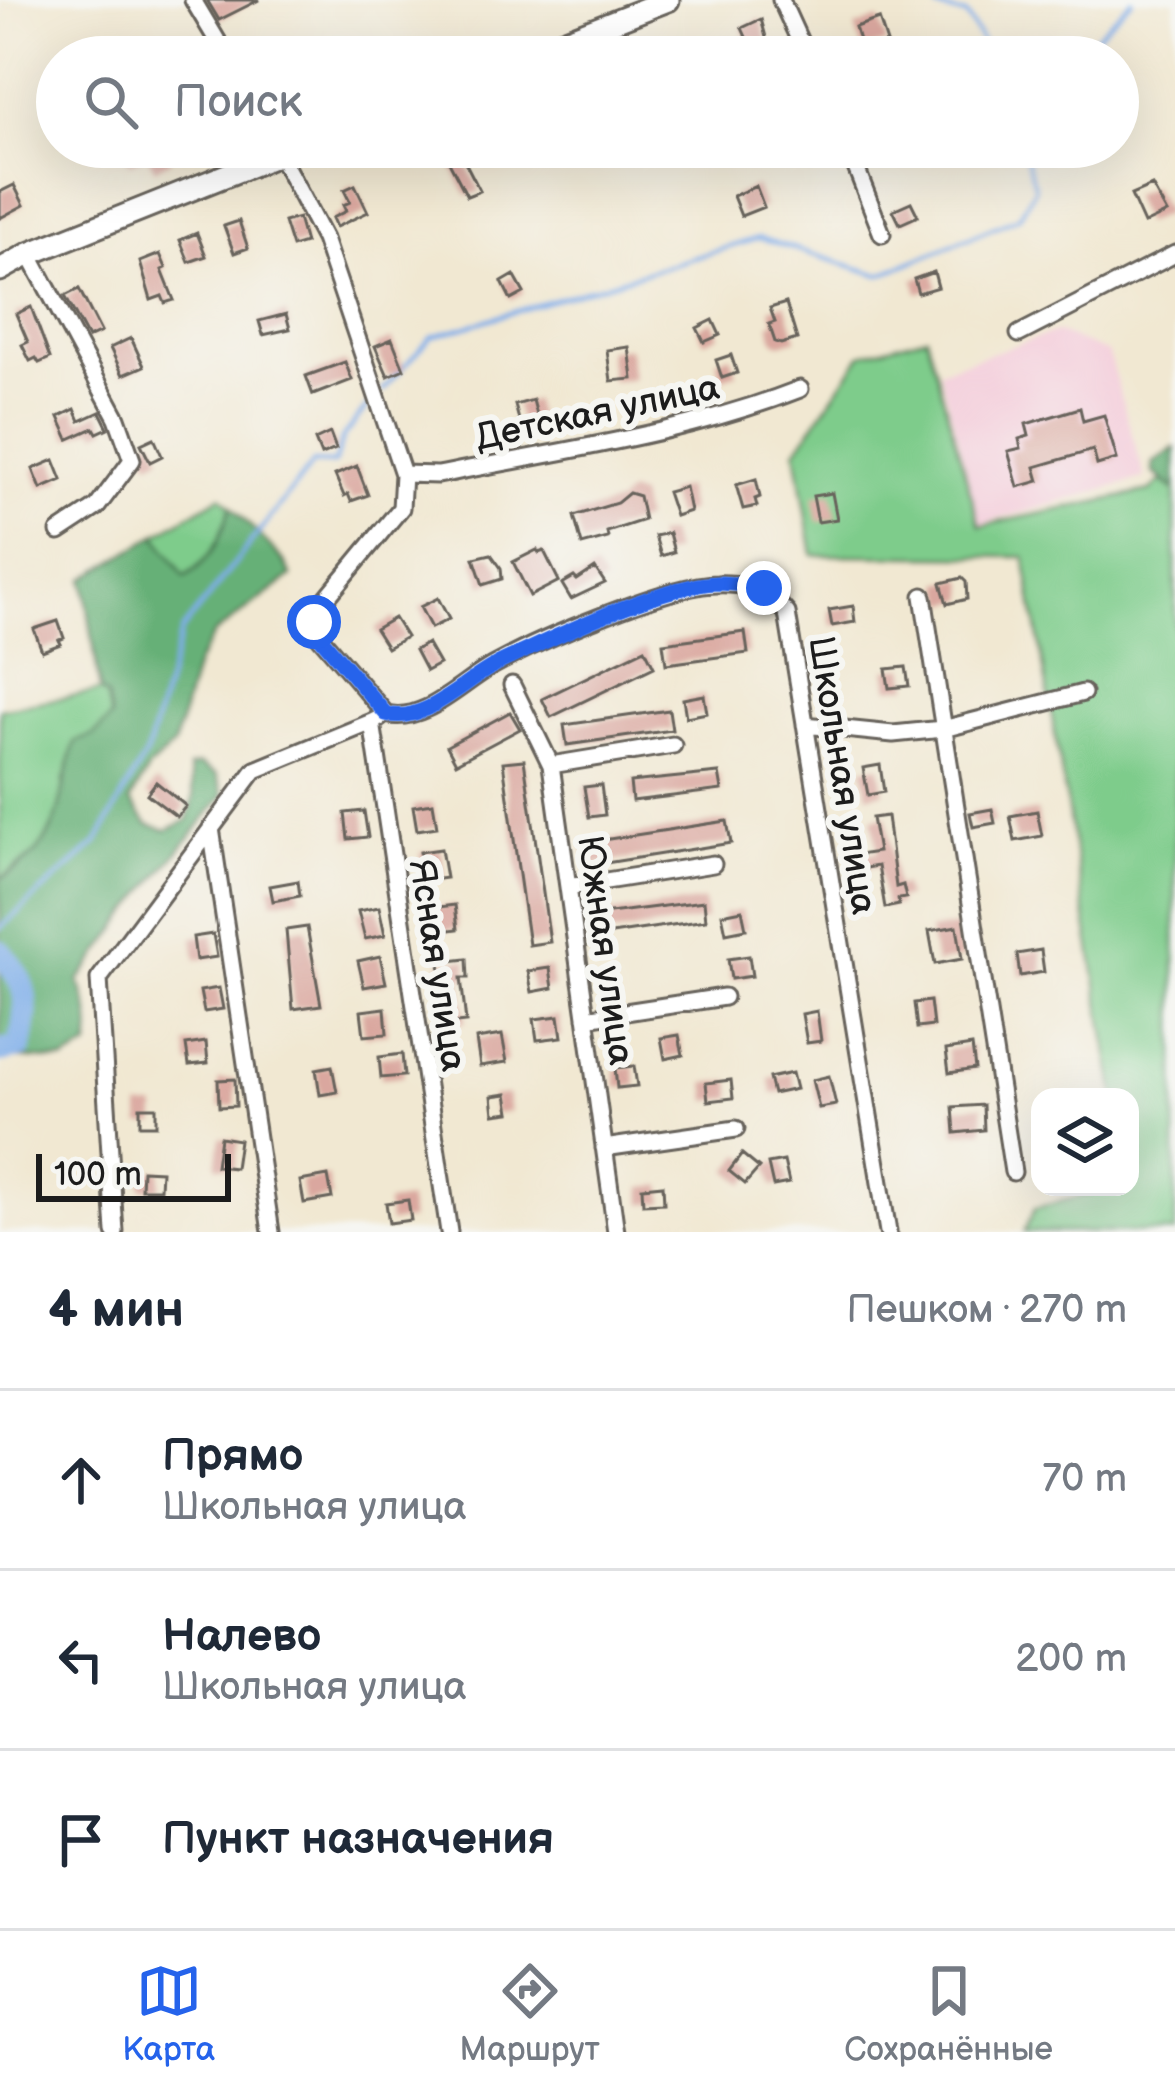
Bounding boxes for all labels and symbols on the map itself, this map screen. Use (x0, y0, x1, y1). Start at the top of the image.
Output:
street label: Детская улица (472, 367, 723, 460)
route end (737, 561, 791, 615)
route start (287, 595, 341, 649)
street label: Школьная улица (798, 633, 885, 918)
street label: Южная улица (567, 833, 642, 1068)
street label: Ясная улица (399, 856, 474, 1074)
scale bar (36, 1148, 231, 1201)

